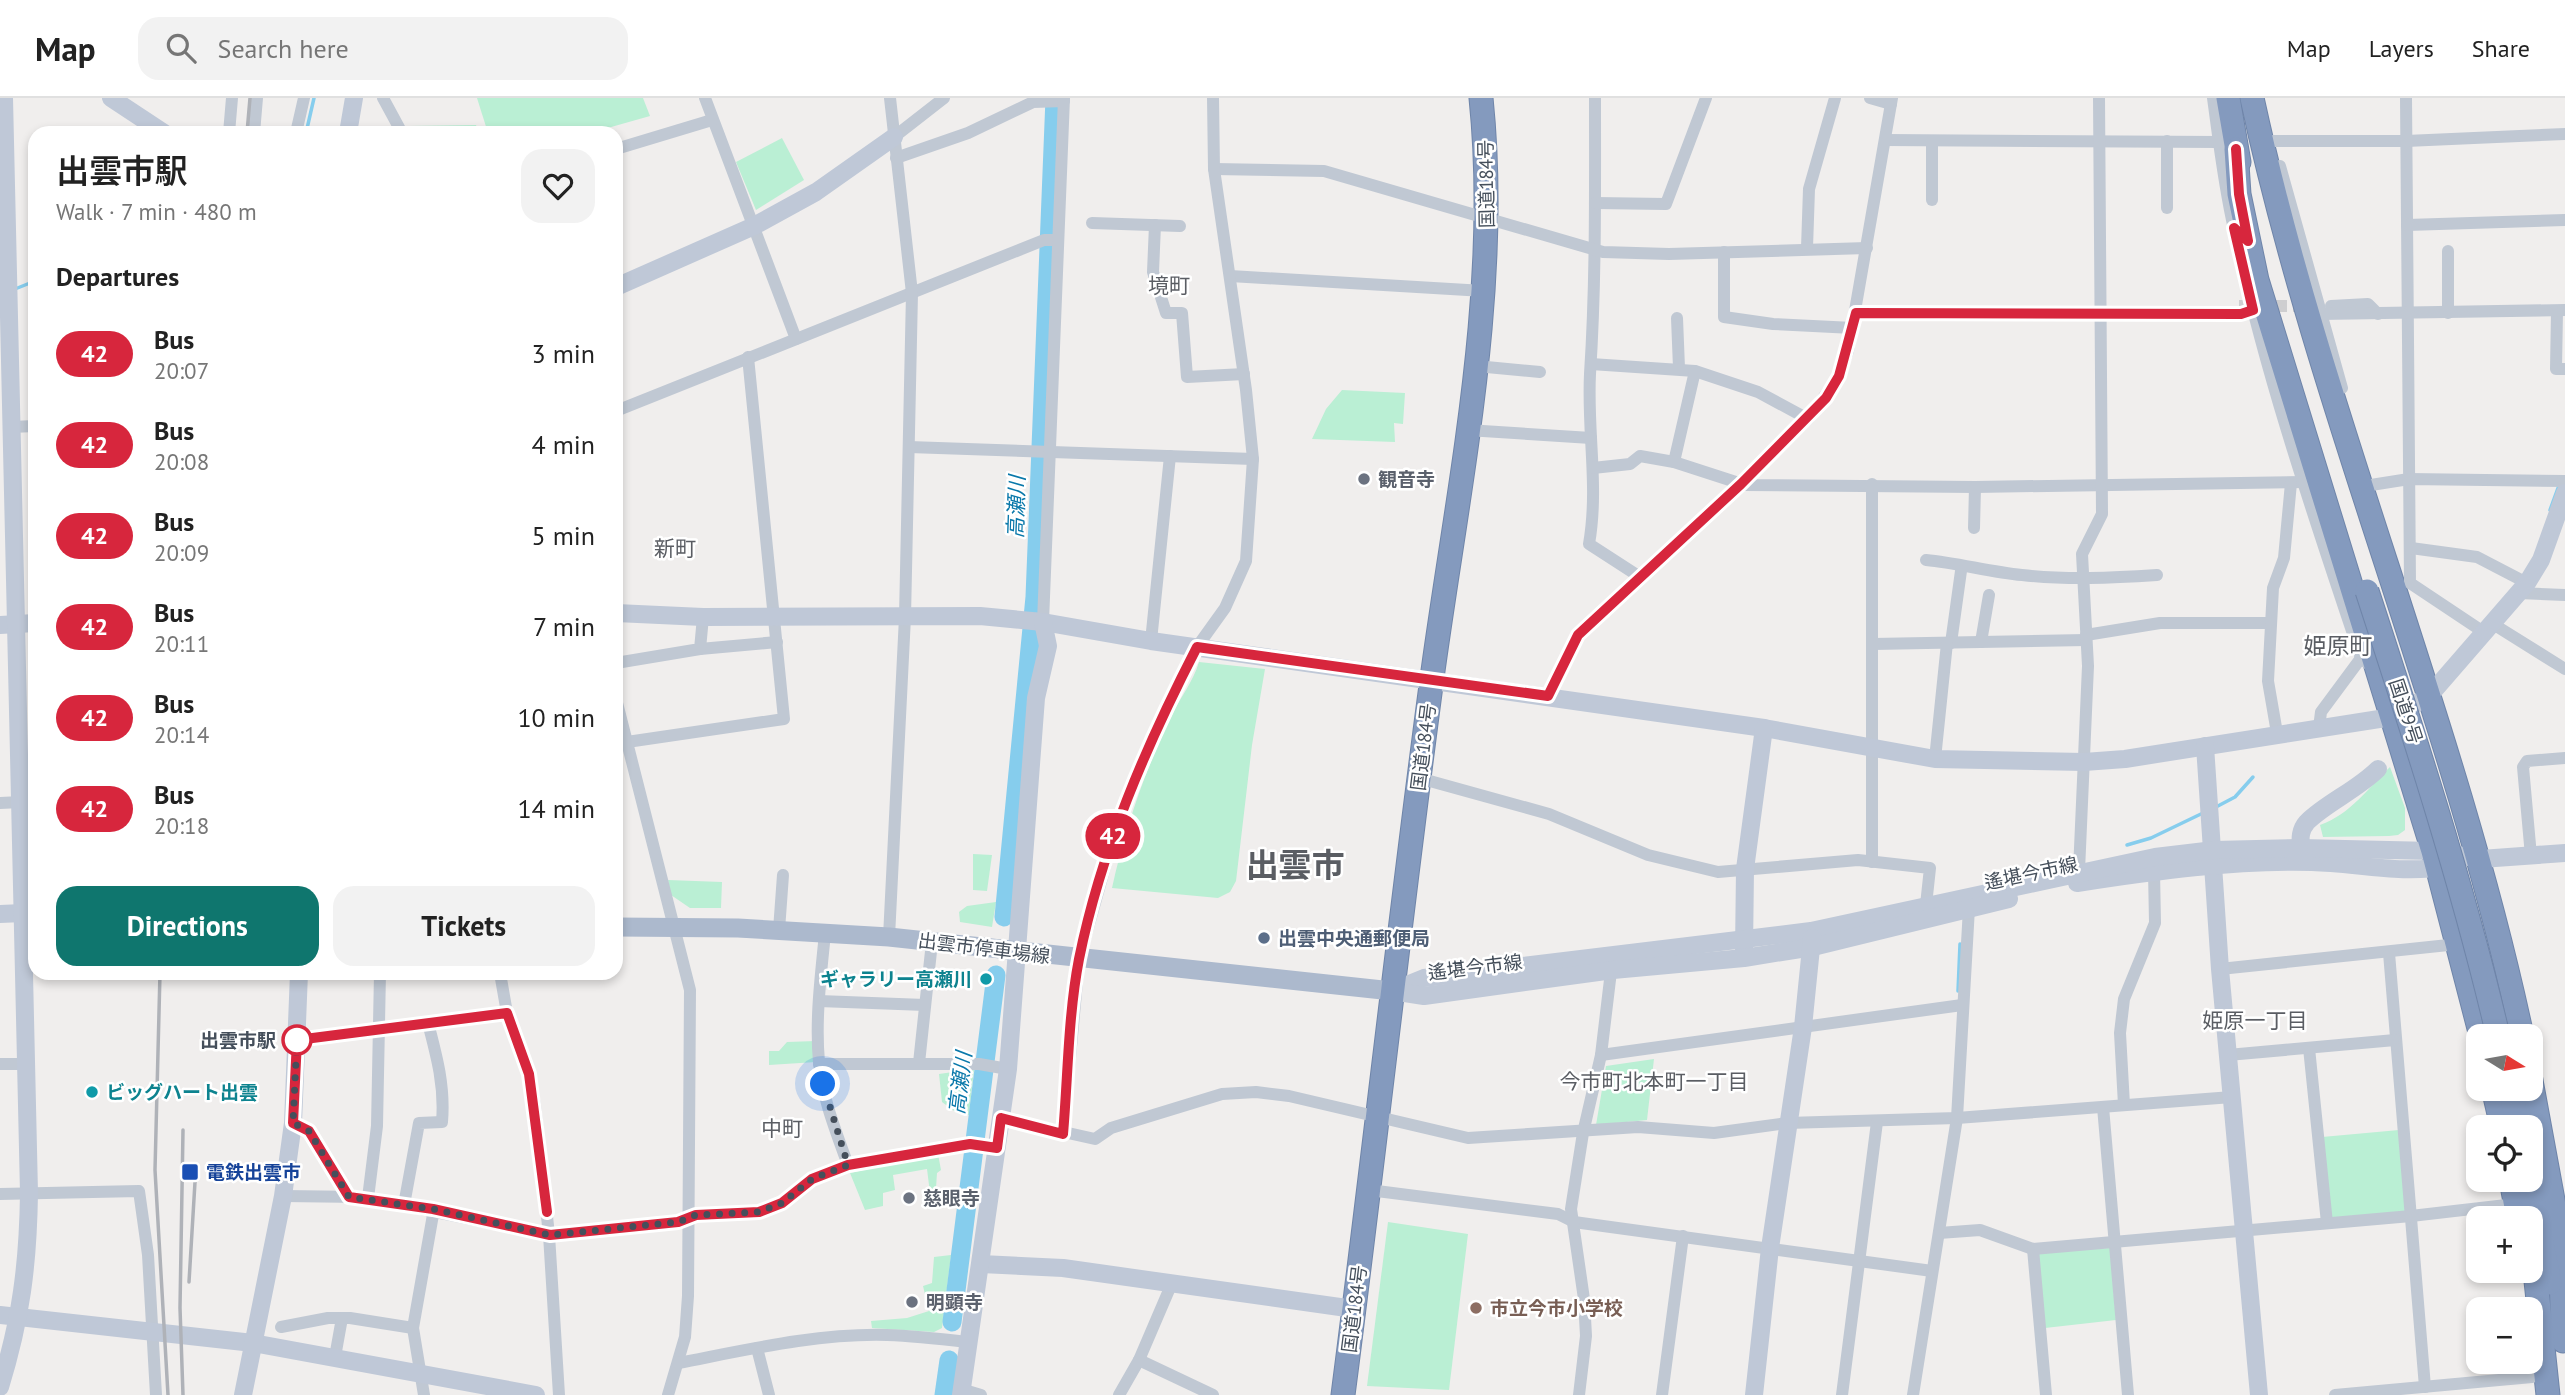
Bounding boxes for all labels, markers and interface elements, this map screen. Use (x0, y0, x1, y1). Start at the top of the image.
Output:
search box (138, 17, 628, 80)
text: Map (35, 27, 96, 70)
icon: search (162, 29, 200, 67)
text: Search here (218, 32, 349, 65)
text: Map (2287, 33, 2331, 64)
text: Layers (2369, 33, 2434, 64)
text: Share (2472, 33, 2530, 64)
street label: 国道184号 (1473, 140, 1499, 228)
text: 出雲市駅 (56, 149, 188, 192)
button: heart (521, 149, 595, 223)
text: Walk · 7 min · 480 m (56, 197, 257, 226)
text: Departures (56, 260, 179, 293)
district label: 境町 (1148, 272, 1190, 299)
text: Bus (154, 323, 194, 356)
text: 3 min (532, 337, 595, 370)
text: 42 (81, 338, 108, 369)
text: 20:07 (154, 356, 209, 385)
text: Bus (154, 414, 194, 447)
text: 4 min (532, 428, 595, 461)
text: 42 (81, 429, 108, 460)
text: 20:08 (154, 447, 209, 476)
place label: 観音寺 (1378, 467, 1435, 491)
marker: 観音寺 (1356, 471, 1372, 487)
water label: 高瀬川 (1001, 473, 1031, 539)
text: Bus (154, 505, 194, 538)
text: 5 min (532, 519, 595, 552)
text: 42 (81, 520, 108, 551)
district label: 新町 (654, 535, 696, 562)
text: 20:09 (154, 538, 209, 567)
text: Bus (154, 596, 194, 629)
text: 7 min (533, 610, 595, 643)
text: 42 (81, 611, 108, 642)
text: 20:11 (154, 629, 209, 658)
district label: 姫原町 (2304, 631, 2373, 660)
street label: 国道9号 (2384, 675, 2428, 747)
text: Bus (154, 687, 194, 720)
text: 10 min (517, 701, 595, 734)
text: 42 (81, 702, 108, 733)
street label: 国道184号 (1406, 702, 1440, 792)
text: 20:14 (154, 720, 209, 749)
text: Bus (154, 778, 194, 811)
text: 14 min (517, 792, 595, 825)
text: 42 (81, 793, 108, 824)
text: 20:18 (154, 811, 209, 840)
line badge: 42 (1082, 813, 1144, 859)
text: 42 (1099, 820, 1127, 851)
district label: 出雲市 (1246, 843, 1345, 886)
street label: 遙堪今市線 (1982, 851, 2080, 895)
button: Directions (56, 886, 319, 966)
button: Tickets (333, 886, 595, 966)
place label: 出雲中央通郵便局 (1278, 926, 1430, 950)
street label: 出雲市停車場線 (917, 928, 1051, 968)
marker: 出雲中央通郵便局 (1256, 930, 1272, 946)
street label: 遙堪今市線 (1426, 949, 1524, 985)
place label: ギャラリー高瀬川 (820, 967, 972, 991)
marker: ギャラリー高瀬川 (978, 971, 994, 987)
district label: 姫原一丁目 (2203, 1007, 2308, 1034)
north arrow (2466, 1024, 2543, 1101)
map controls (2466, 1024, 2543, 1374)
marker: 出雲市駅 (282, 1025, 312, 1055)
place label: 出雲市駅 (200, 1028, 276, 1052)
water label: 高瀬川 (943, 1048, 977, 1116)
your location (805, 1066, 840, 1101)
district label: 今市町北本町一丁目 (1560, 1068, 1749, 1095)
place label: ビッグハート出雲 (106, 1080, 258, 1104)
marker: ビッグハート出雲 (84, 1084, 100, 1100)
district label: 中町 (761, 1115, 803, 1142)
button: locate (2466, 1115, 2543, 1192)
place label: 電鉄出雲市 (206, 1160, 301, 1184)
marker: 電鉄出雲市 (180, 1162, 200, 1182)
place label: 慈眼寺 (923, 1186, 980, 1210)
marker: 慈眼寺 (901, 1190, 917, 1206)
button: + (2466, 1206, 2543, 1283)
street label: 国道184号 (1337, 1264, 1371, 1354)
place label: 明顕寺 (926, 1290, 983, 1314)
marker: 明顕寺 (904, 1294, 920, 1310)
place label: 市立今市小学校 (1490, 1296, 1623, 1320)
button: − (2466, 1297, 2543, 1374)
marker: 市立今市小学校 (1468, 1300, 1484, 1316)

